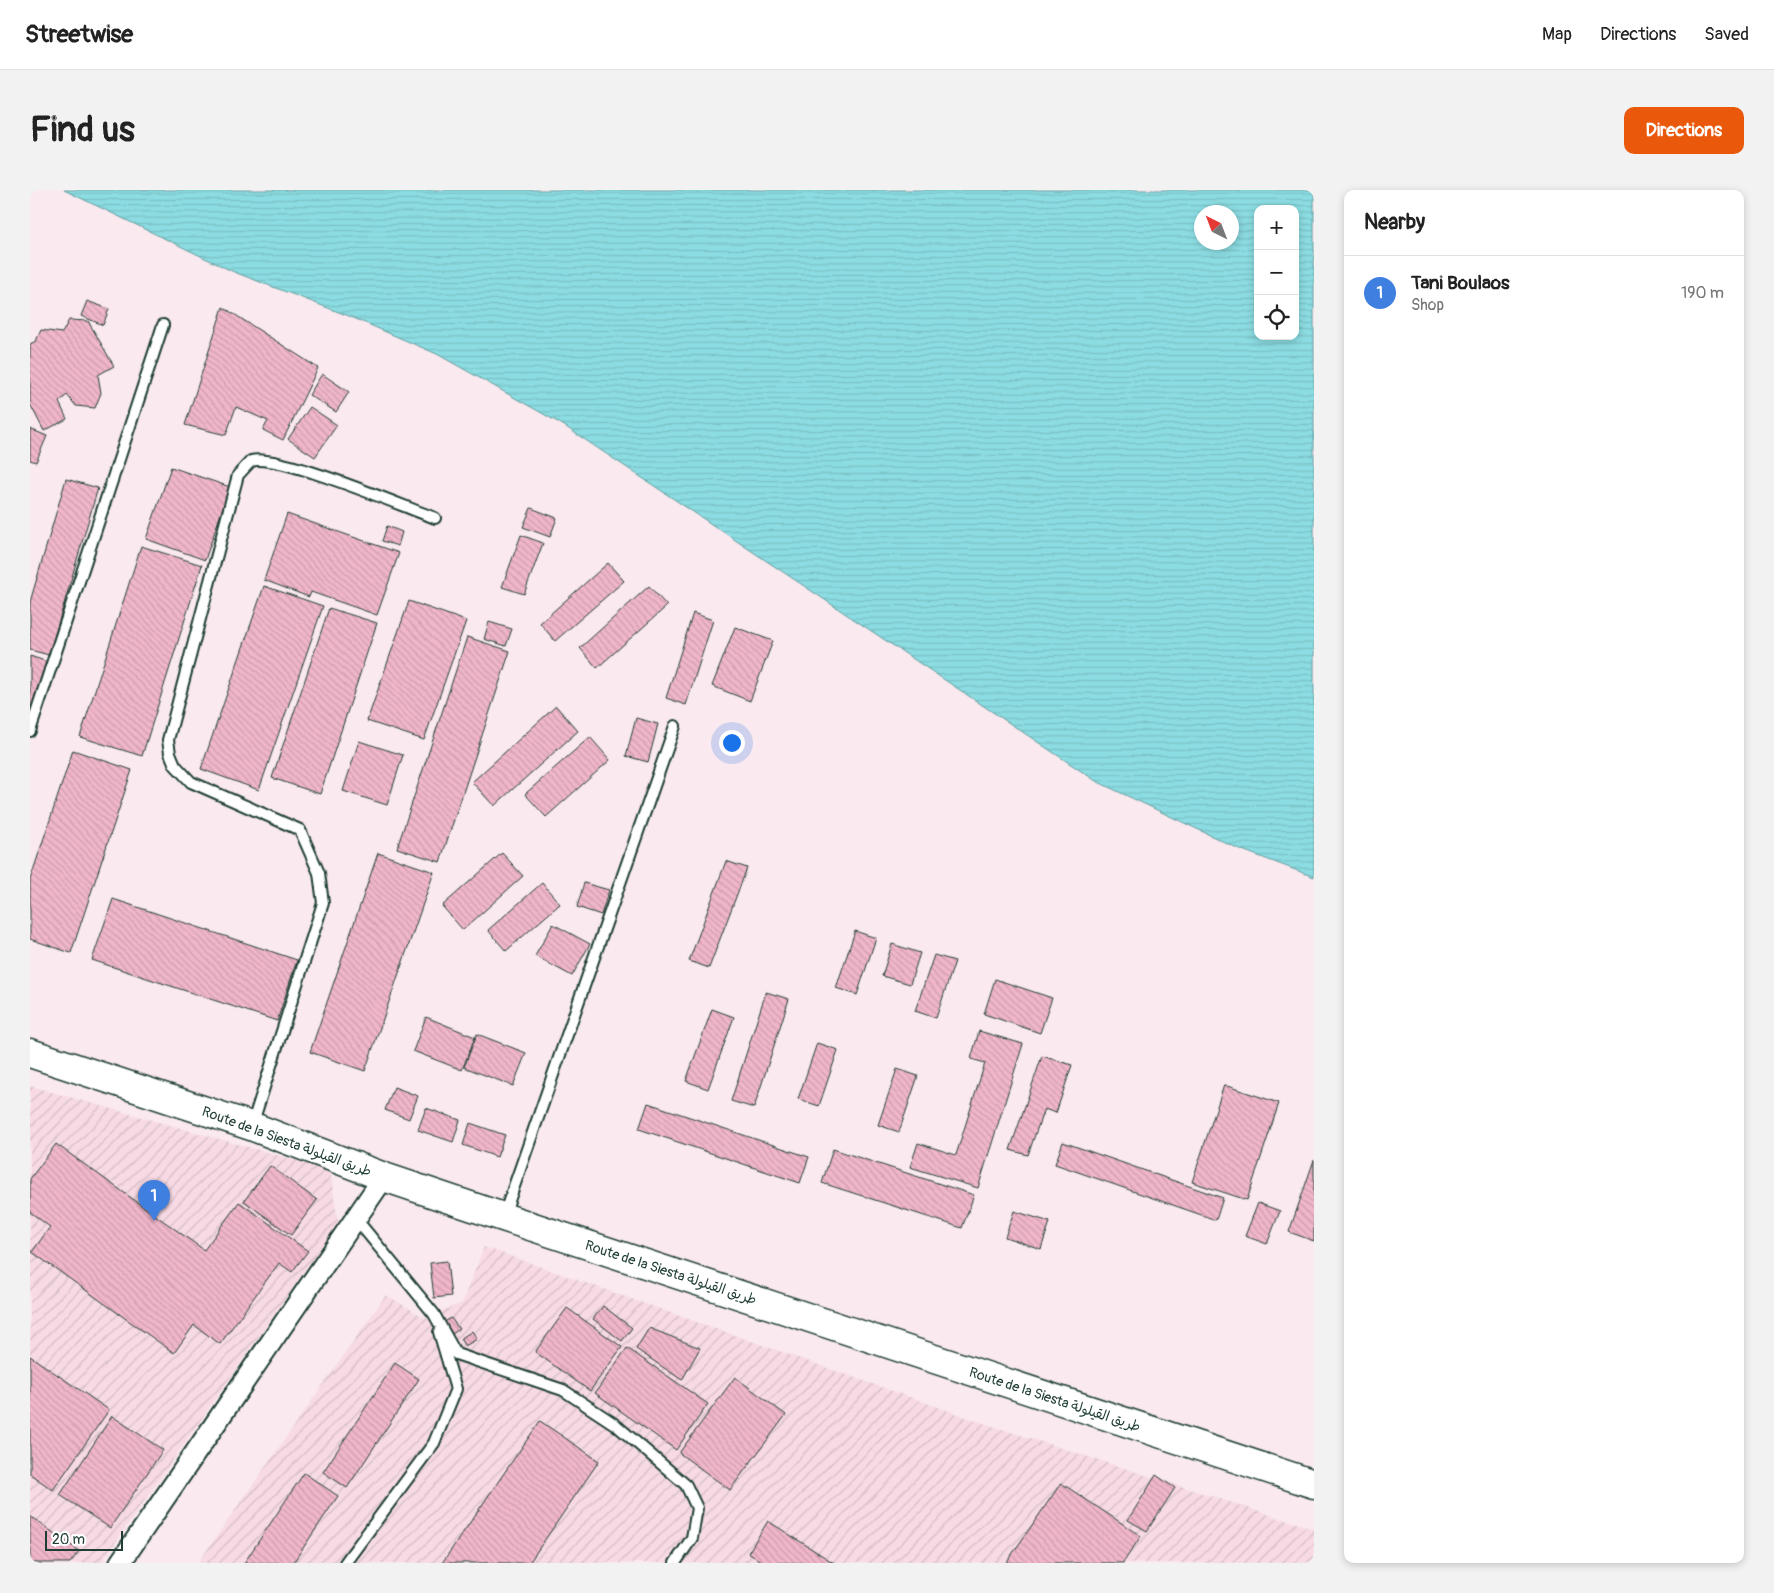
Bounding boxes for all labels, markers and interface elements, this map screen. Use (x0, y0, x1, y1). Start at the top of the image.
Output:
text: Streetwise (25, 20, 133, 49)
text: Map (1542, 23, 1572, 46)
text: Directions (1600, 23, 1676, 46)
text: Saved (1704, 23, 1749, 46)
button: Directions (1624, 107, 1744, 154)
text: Find us (30, 108, 135, 152)
north arrow (1194, 205, 1239, 250)
map controls (1254, 205, 1299, 340)
button: + (1254, 205, 1299, 250)
text: Nearby (1364, 209, 1425, 236)
button: − (1254, 250, 1299, 295)
text: Tani Boulaos (1411, 271, 1510, 295)
text: 1 (1377, 283, 1383, 303)
text: 190 m (1681, 283, 1724, 303)
button: locate (1254, 295, 1299, 340)
text: Shop (1411, 295, 1444, 315)
your location (719, 730, 745, 756)
street label: Route de la Siesta طريق القيلولة (199, 1103, 374, 1181)
pin: 1 (138, 1180, 170, 1221)
street label: Route de la Siesta طريق القيلولة (583, 1237, 759, 1309)
street label: Route de la Siesta طريق القيلولة (967, 1364, 1143, 1436)
scale bar (45, 1528, 122, 1551)
text: 20 m (52, 1531, 85, 1548)

